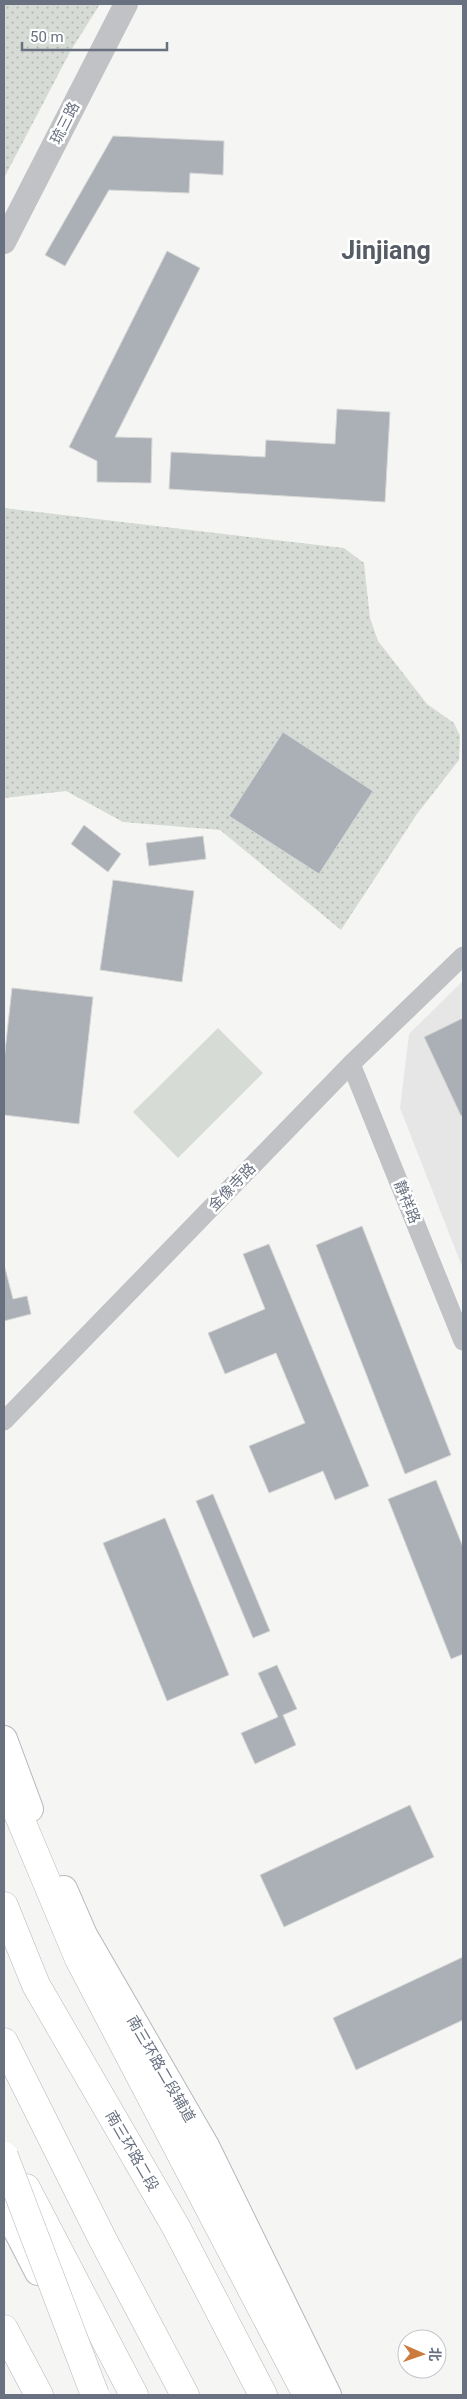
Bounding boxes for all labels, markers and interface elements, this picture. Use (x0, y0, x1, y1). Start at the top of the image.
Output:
scale bar (22, 20, 168, 52)
text: 50 m (30, 28, 64, 46)
street label: 琉三路 (47, 99, 83, 147)
district label: Jinjiang (341, 236, 431, 265)
street label: 金像寺路 (205, 1159, 259, 1215)
street label: 静祥路 (390, 1178, 424, 1226)
street label: 南三环路二段辅道 (123, 2013, 199, 2125)
street label: 南三环路二段 (102, 2108, 162, 2194)
north arrow (397, 2329, 447, 2379)
text: 北 (427, 2347, 443, 2362)

